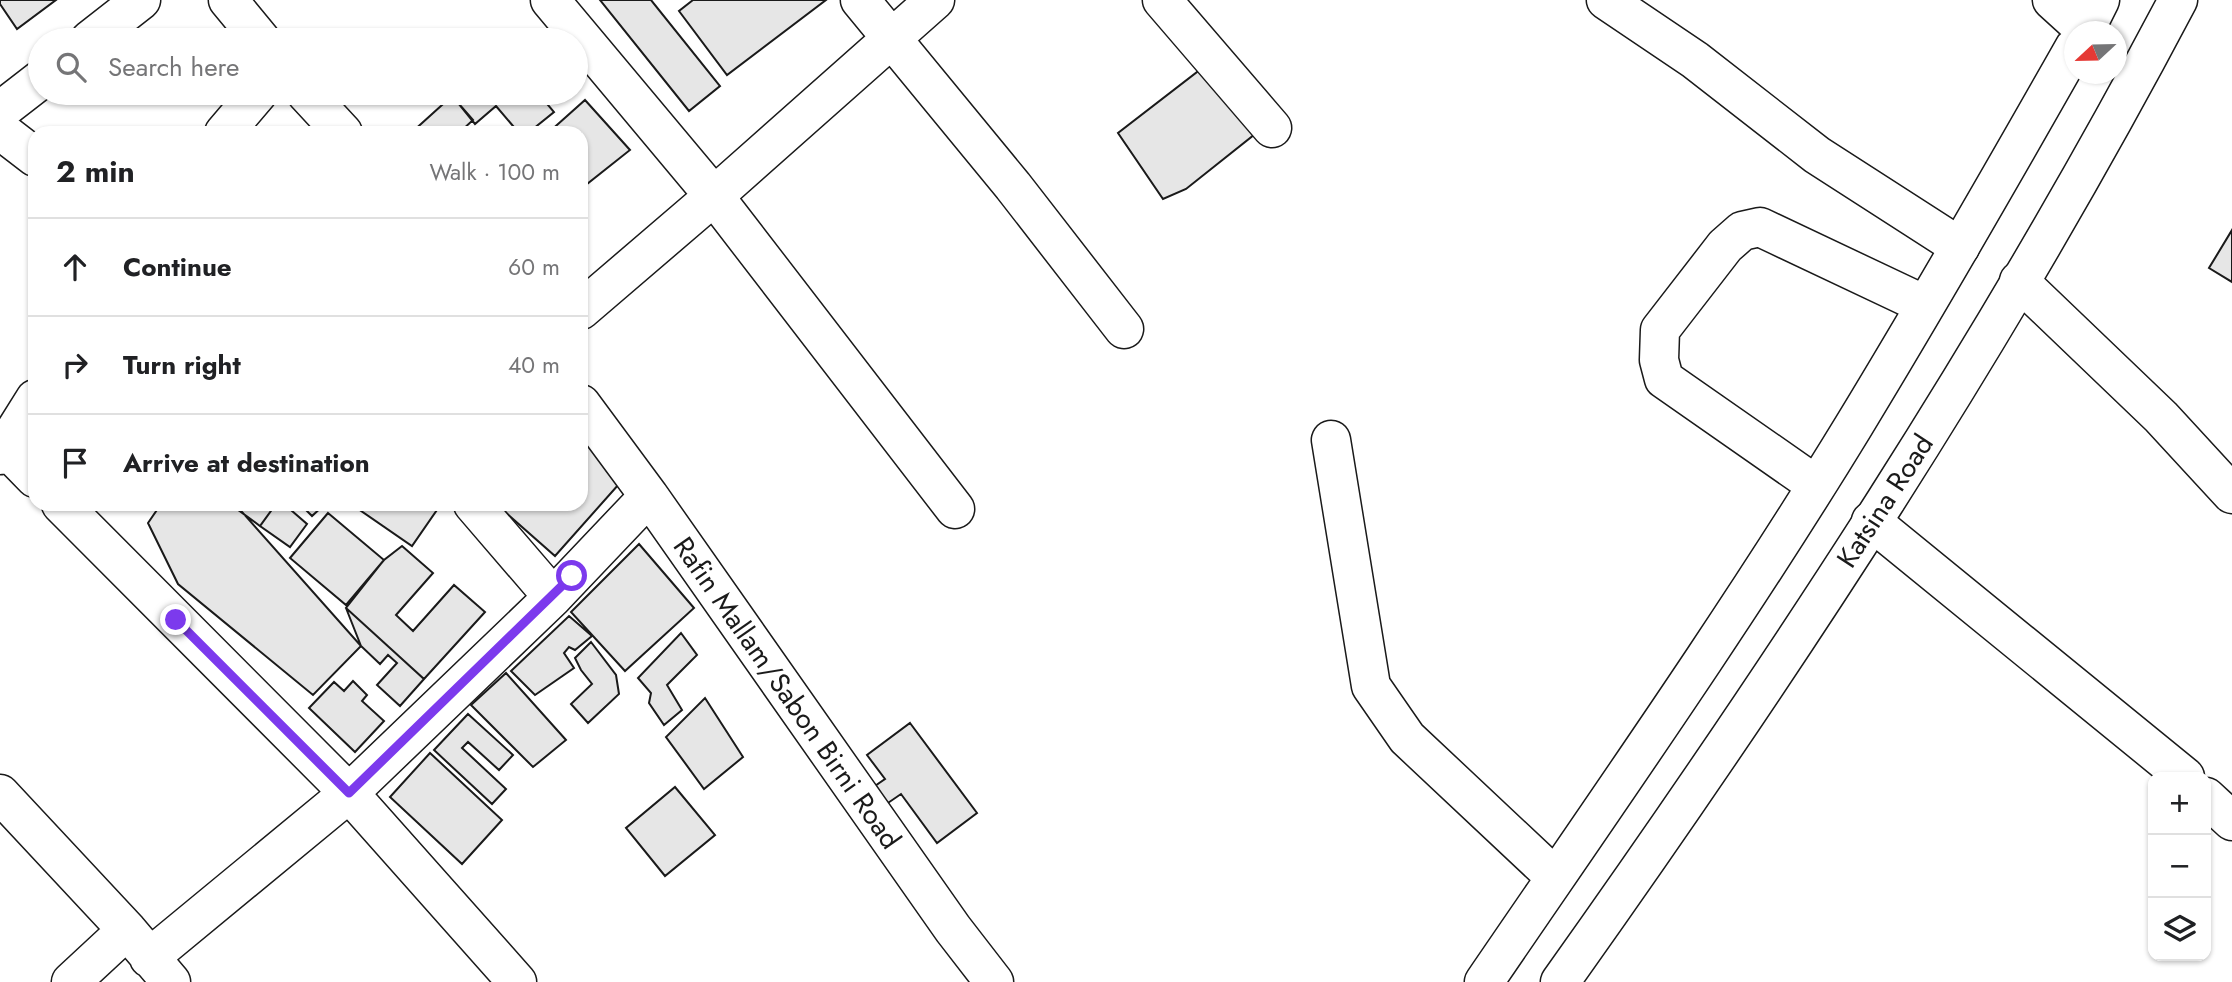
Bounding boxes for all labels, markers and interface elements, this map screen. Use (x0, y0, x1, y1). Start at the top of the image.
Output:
north arrow (2064, 21, 2127, 84)
search box (28, 28, 588, 105)
icon: search (52, 48, 90, 86)
text: Search here (108, 48, 240, 86)
text: 2 min (56, 150, 135, 193)
text: Walk · 100 m (430, 155, 560, 189)
icon: ahead (56, 248, 94, 286)
text: Continue (123, 248, 232, 286)
text: 60 m (508, 250, 560, 284)
icon: right (56, 346, 94, 384)
text: Turn right (123, 346, 241, 384)
text: 40 m (508, 348, 560, 382)
street label: Katsina Road (1827, 426, 1943, 576)
icon: arrive (56, 444, 94, 482)
text: Arrive at destination (123, 444, 370, 482)
street label: Rafin Mallam/Sabon Birni Road (663, 529, 911, 857)
route start (556, 560, 587, 591)
route end (160, 604, 191, 635)
map controls (2148, 772, 2211, 961)
button: + (2148, 772, 2211, 835)
button: − (2148, 835, 2211, 898)
button: layers (2148, 898, 2211, 961)

